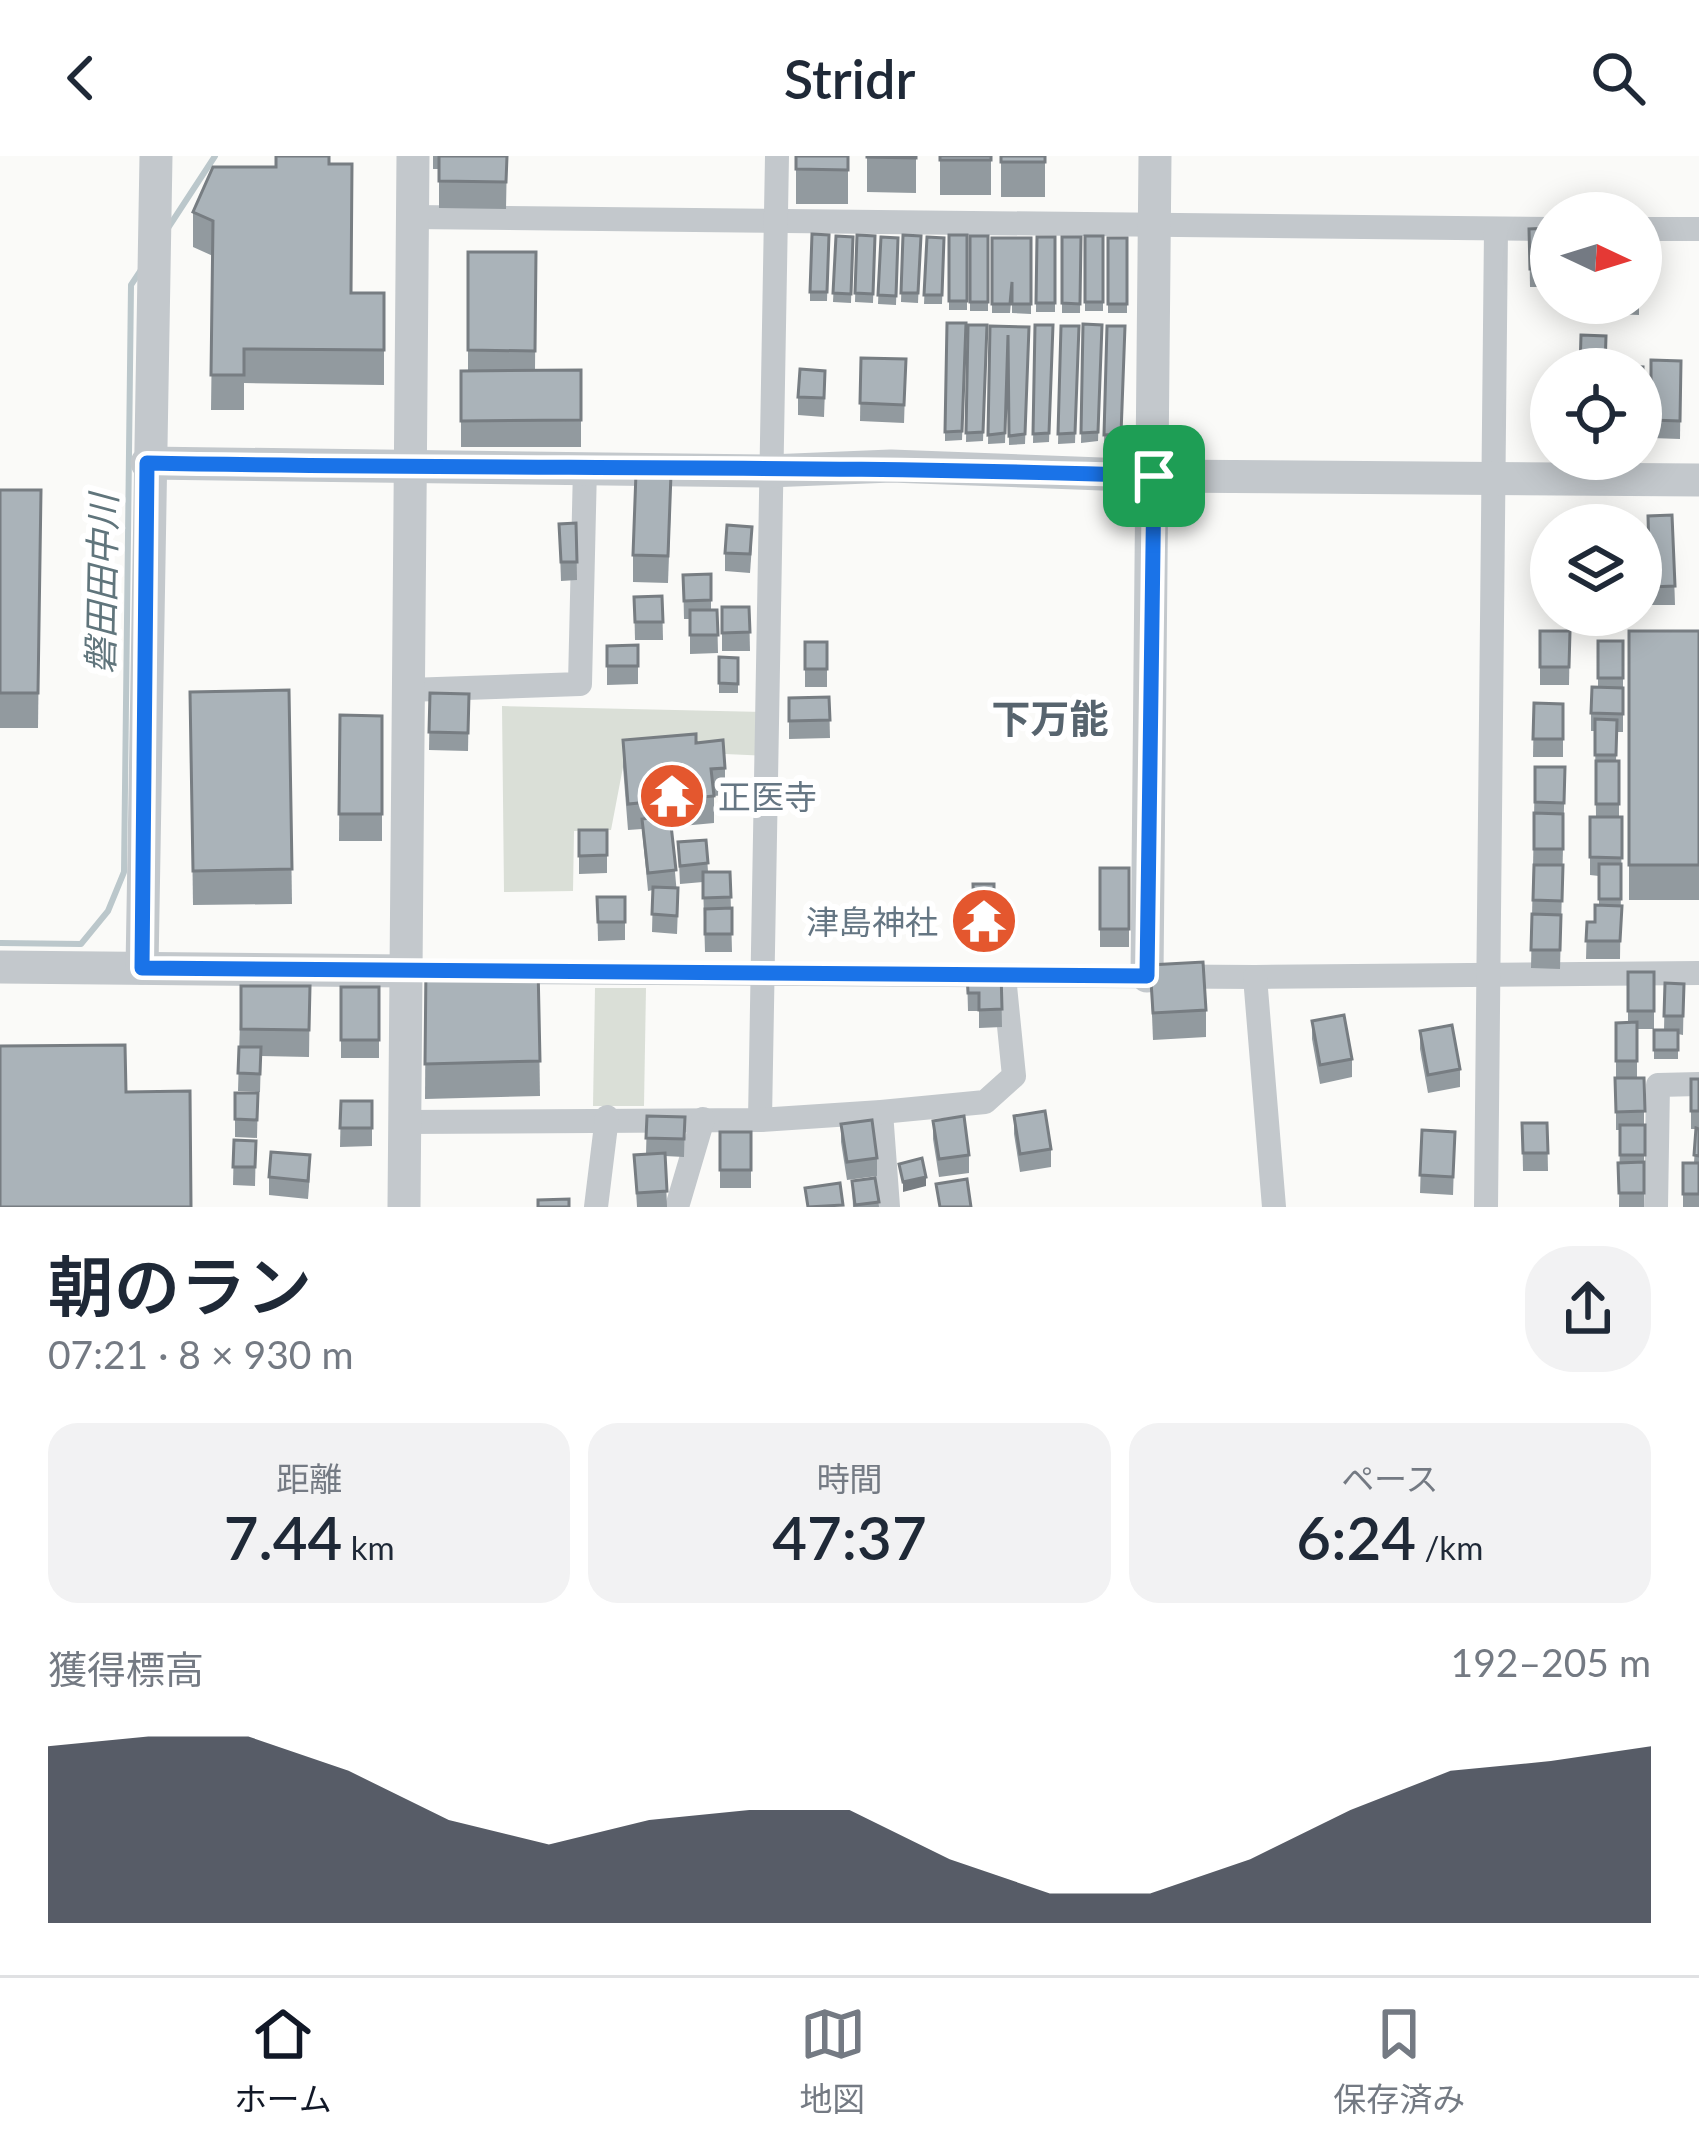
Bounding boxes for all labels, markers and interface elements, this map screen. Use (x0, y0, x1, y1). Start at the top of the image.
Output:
icon: back (48, 45, 114, 111)
icon: search (1585, 45, 1651, 111)
text: Stridr (784, 46, 915, 111)
north arrow (1530, 192, 1662, 324)
map controls (1530, 192, 1662, 636)
button: locate (1530, 348, 1662, 480)
pin (1103, 425, 1205, 527)
icon: arrive (1121, 443, 1187, 509)
water label: 磐田田中川 (77, 490, 125, 674)
button: layers (1530, 504, 1662, 636)
district label: 下万能 (991, 695, 1109, 741)
temple icon: 正医寺 (637, 761, 707, 831)
place label: 正医寺 (718, 776, 817, 816)
temple icon: 津島神社 (949, 886, 1019, 956)
place label: 津島神社 (806, 901, 938, 941)
text: 朝のラン (48, 1246, 312, 1325)
button: share (1525, 1246, 1651, 1372)
text: 07:21 · 8 × 930 m (48, 1331, 353, 1377)
text: 距離 (276, 1458, 342, 1498)
text: 時間 (816, 1458, 882, 1498)
text: ペース (1341, 1458, 1439, 1498)
text: 7.44 (224, 1501, 342, 1573)
text: 47:37 (772, 1501, 927, 1573)
text: 6:24 (1296, 1501, 1416, 1573)
text: km (342, 1527, 395, 1567)
text: /km (1416, 1527, 1483, 1567)
text: 192–205 m (1451, 1639, 1651, 1685)
text: 獲得標高 (48, 1646, 204, 1692)
tab: ホーム (234, 2001, 332, 2121)
tab: 地図 (800, 2001, 866, 2121)
tab: 保存済み (1333, 2001, 1465, 2121)

